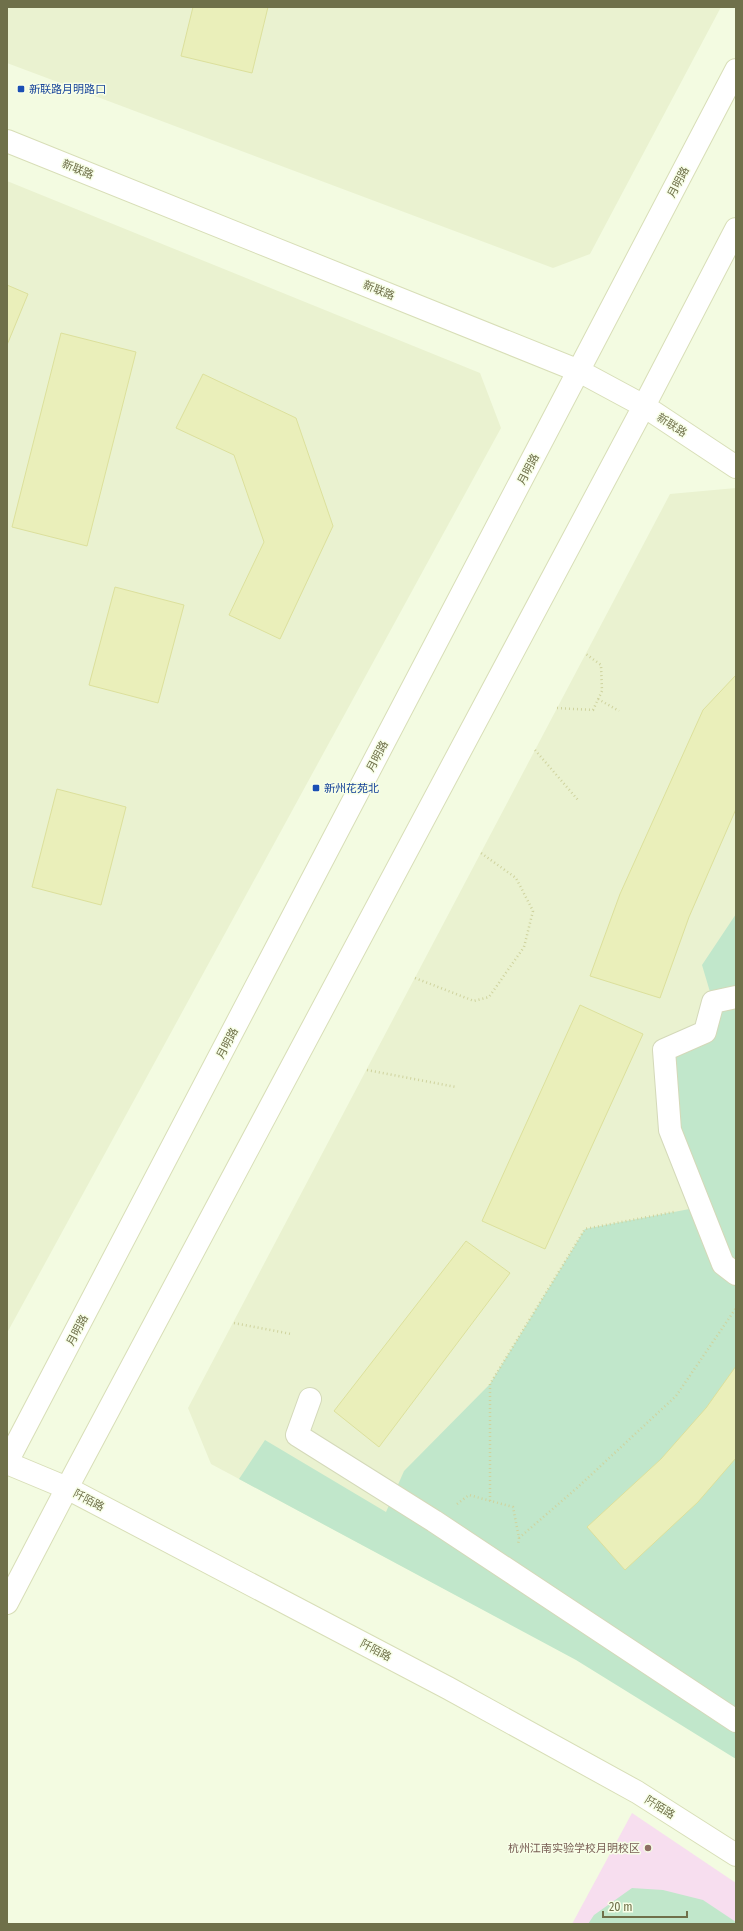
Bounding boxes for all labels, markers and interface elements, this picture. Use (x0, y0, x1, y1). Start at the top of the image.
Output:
place label: 新联路月明路口 (29, 83, 106, 96)
marker: 新联路月明路口 (16, 84, 26, 94)
street label: 新联路 (60, 157, 96, 182)
street label: 月明路 (665, 165, 692, 200)
street label: 新联路 (361, 278, 397, 303)
street label: 新联路 (654, 411, 689, 440)
street label: 月明路 (515, 452, 542, 487)
street label: 月明路 (364, 739, 391, 774)
place label: 新州花苑北 (324, 782, 379, 795)
marker: 新州花苑北 (311, 783, 321, 793)
street label: 月明路 (214, 1026, 241, 1061)
street label: 月明路 (64, 1313, 91, 1348)
street label: 阡陌路 (71, 1487, 106, 1514)
street label: 阡陌路 (358, 1637, 393, 1664)
street label: 阡陌路 (642, 1793, 677, 1822)
place label: 杭州江南实验学校月明校区 (508, 1842, 640, 1855)
marker: 杭州江南实验学校月明校区 (643, 1843, 653, 1853)
scale bar (603, 1893, 687, 1919)
text: 20 m (609, 1900, 633, 1914)

